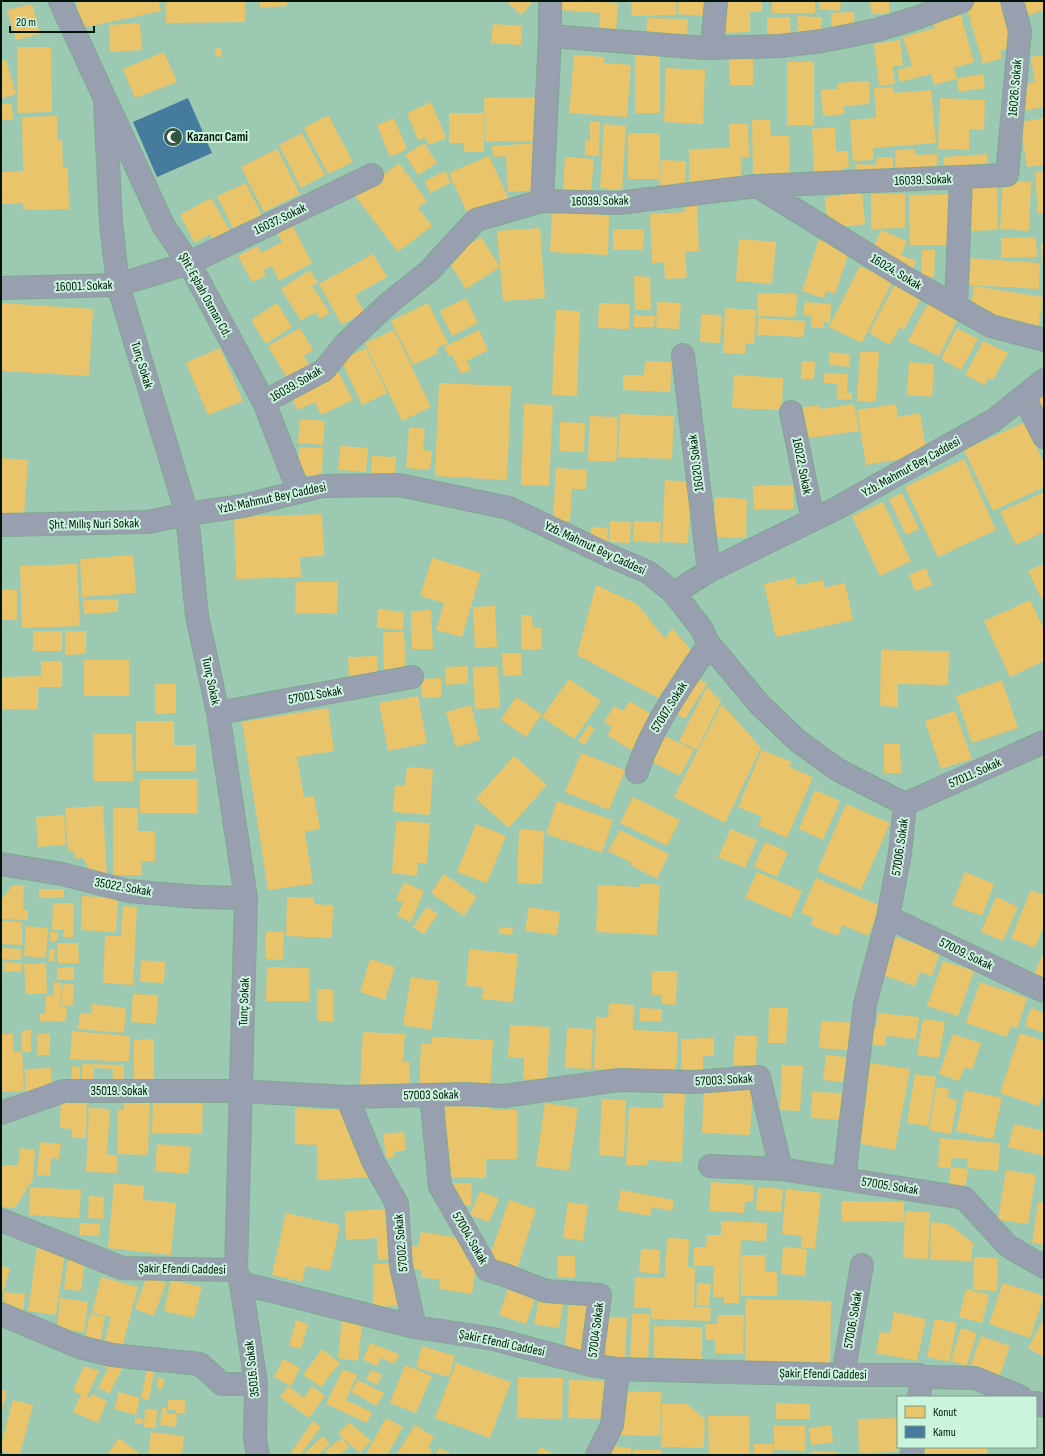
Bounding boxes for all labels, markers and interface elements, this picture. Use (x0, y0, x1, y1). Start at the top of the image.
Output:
scale bar (10, 8, 94, 34)
text: 20 m (16, 15, 36, 30)
street label: 16026. Sokak (1005, 59, 1025, 117)
mosque icon: Kazancı Cami (162, 126, 184, 148)
place label: Kazancı Cami (187, 129, 248, 145)
street label: 16039. Sokak (894, 171, 952, 189)
street label: 16039. Sokak (571, 193, 629, 209)
street label: 16037. Sokak (251, 200, 309, 238)
street label: Şht. Eşbah Osman Cd. (175, 250, 235, 340)
street label: 16024. Sokak (867, 250, 925, 294)
street label: 16001. Sokak (55, 277, 113, 295)
street label: Tunç Sokak (127, 339, 157, 391)
street label: 16039. Sokak (267, 363, 325, 405)
street label: Yzb. Mahmut Bey Caddesi (859, 433, 963, 501)
street label: 16020. Sokak (685, 434, 707, 492)
street label: 16022. Sokak (789, 436, 815, 496)
street label: Yzb. Mahmut Bey Caddesi (217, 479, 327, 517)
street label: Şht. Mıllış Nuri Sokak (49, 515, 139, 533)
street label: Yzb. Mahmut Bey Caddesi (542, 518, 648, 578)
street label: Tunç Sokak (198, 656, 224, 706)
street label: 57007. Sokak (647, 679, 691, 735)
street label: 57001 Sokak (287, 682, 343, 708)
street label: 57011. Sokak (946, 754, 1004, 792)
street label: 57006. Sokak (888, 817, 912, 877)
street label: 35022. Sokak (93, 874, 153, 900)
street label: 57009. Sokak (937, 934, 996, 974)
street label: Tunç Sokak (235, 977, 253, 1027)
street label: 57003. Sokak (695, 1070, 753, 1090)
street label: 35019. Sokak (91, 1083, 147, 1099)
street label: 57003 Sokak (403, 1087, 459, 1103)
street label: 57005. Sokak (860, 1174, 920, 1198)
street label: 57004. Sokak (449, 1209, 491, 1267)
street label: 57002. Sokak (391, 1214, 411, 1272)
street label: Şakir Efendi Caddesi (138, 1260, 226, 1278)
street label: 57006. Sokak (840, 1290, 866, 1350)
street label: 57004 Sokak (585, 1302, 607, 1358)
street label: Şakir Efendi Caddesi (458, 1326, 546, 1360)
street label: 35016. Sokak (241, 1340, 263, 1398)
street label: Şakir Efendi Caddesi (779, 1365, 867, 1383)
legend (897, 1396, 1037, 1448)
text: Konut (933, 1405, 957, 1420)
text: Kamu (933, 1425, 956, 1440)

